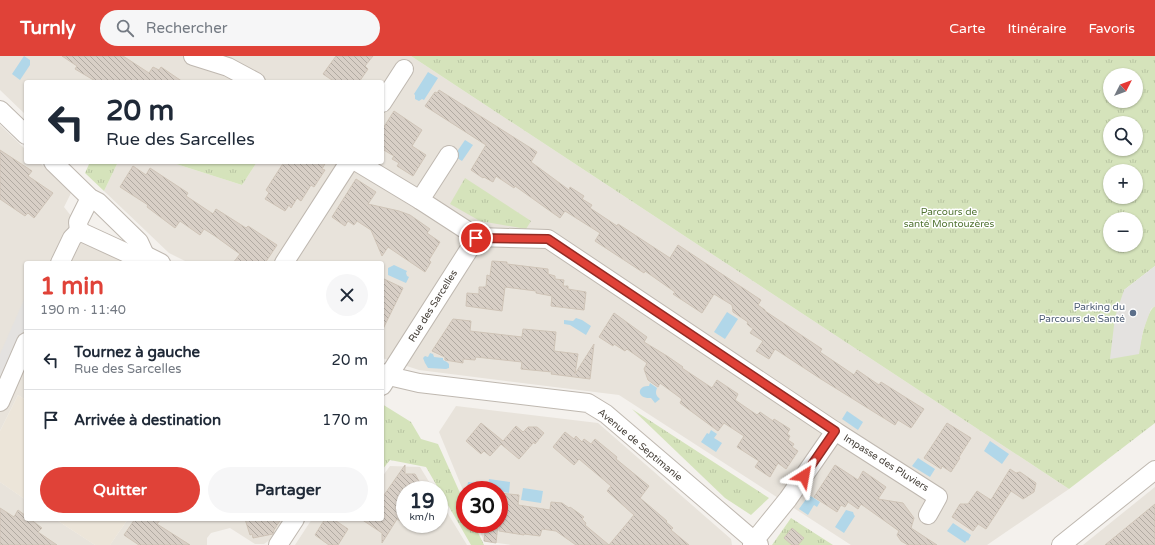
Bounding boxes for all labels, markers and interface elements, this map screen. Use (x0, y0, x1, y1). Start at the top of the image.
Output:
search box (100, 10, 380, 46)
text: Turnly (20, 17, 76, 39)
icon: search (114, 17, 136, 39)
text: Rechercher (146, 19, 227, 37)
text: Carte (949, 20, 985, 37)
text: Itinéraire (1007, 20, 1066, 37)
text: Favoris (1088, 20, 1135, 37)
north arrow (1103, 68, 1143, 108)
map controls (1103, 68, 1143, 252)
text: 20 m (106, 94, 174, 128)
icon: left (40, 96, 92, 148)
button: search (1103, 116, 1143, 156)
text: Rue des Sarcelles (106, 128, 255, 150)
button: + (1103, 164, 1143, 204)
park label: Parcours de santé Montouzères (904, 206, 995, 230)
button: − (1103, 212, 1143, 252)
pin (459, 221, 493, 255)
icon: arrive (465, 227, 487, 249)
street label: Rue des Sarcelles (406, 268, 460, 344)
text: 1 min (40, 272, 104, 301)
button: close (326, 274, 368, 316)
place label: Parking du Parcours de Santé (1039, 301, 1125, 325)
text: 190 m · 11:40 (40, 302, 126, 318)
marker: Parking du Parcours de Santé (1128, 308, 1138, 318)
text: Tournez à gauche (74, 343, 200, 361)
icon: left (40, 349, 62, 371)
text: 20 m (331, 351, 368, 369)
text: Rue des Sarcelles (74, 361, 182, 377)
street label: Avenue de Septimanie (595, 406, 685, 484)
icon: arrive (40, 409, 62, 431)
text: Arrivée à destination (74, 411, 221, 429)
text: 170 m (322, 411, 368, 429)
street label: Impasse des Pluviers (841, 432, 931, 494)
position arrow (783, 455, 825, 497)
button: Quitter (40, 467, 200, 513)
button: Partager (208, 467, 368, 513)
speed limit sign: 30 (456, 481, 508, 533)
text: 19 (409, 490, 435, 514)
text: km/h (409, 511, 435, 523)

